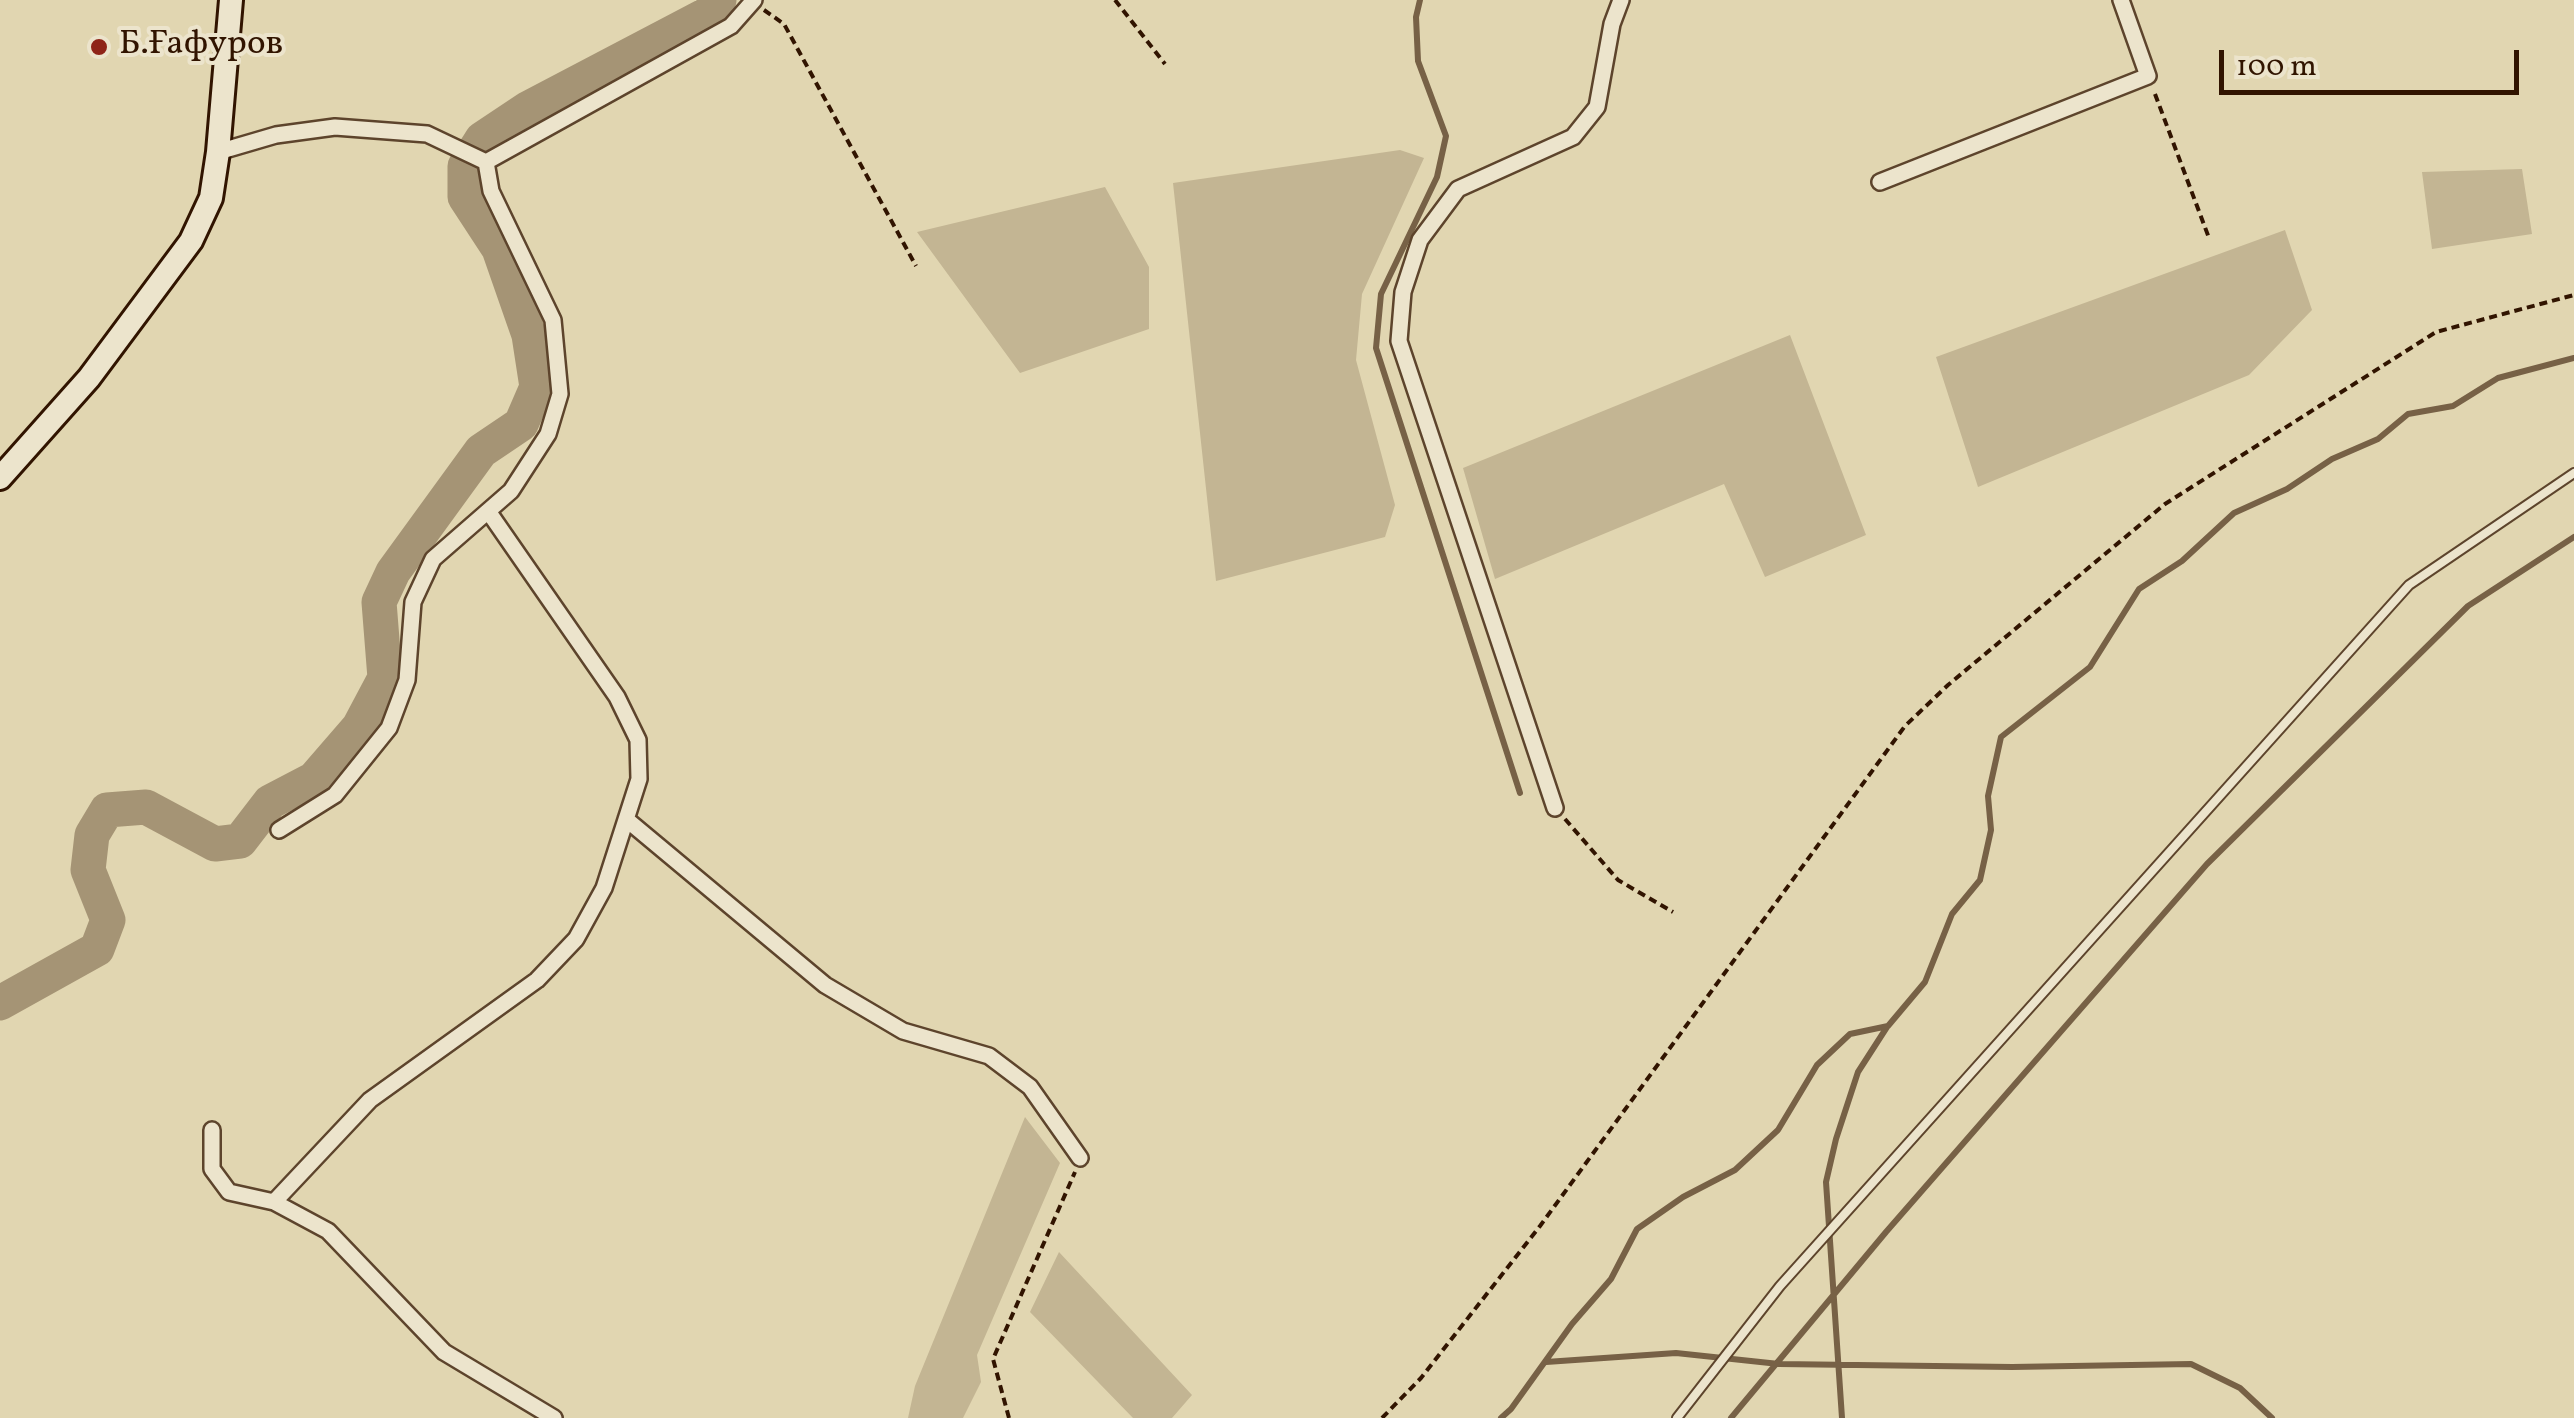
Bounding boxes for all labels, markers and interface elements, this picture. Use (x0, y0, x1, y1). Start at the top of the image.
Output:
place label: Б.Ғафуров (119, 26, 283, 68)
scale bar (2224, 30, 2524, 92)
marker: Б.Ғафуров (88, 36, 110, 58)
text: 100 m (2236, 46, 2317, 88)

